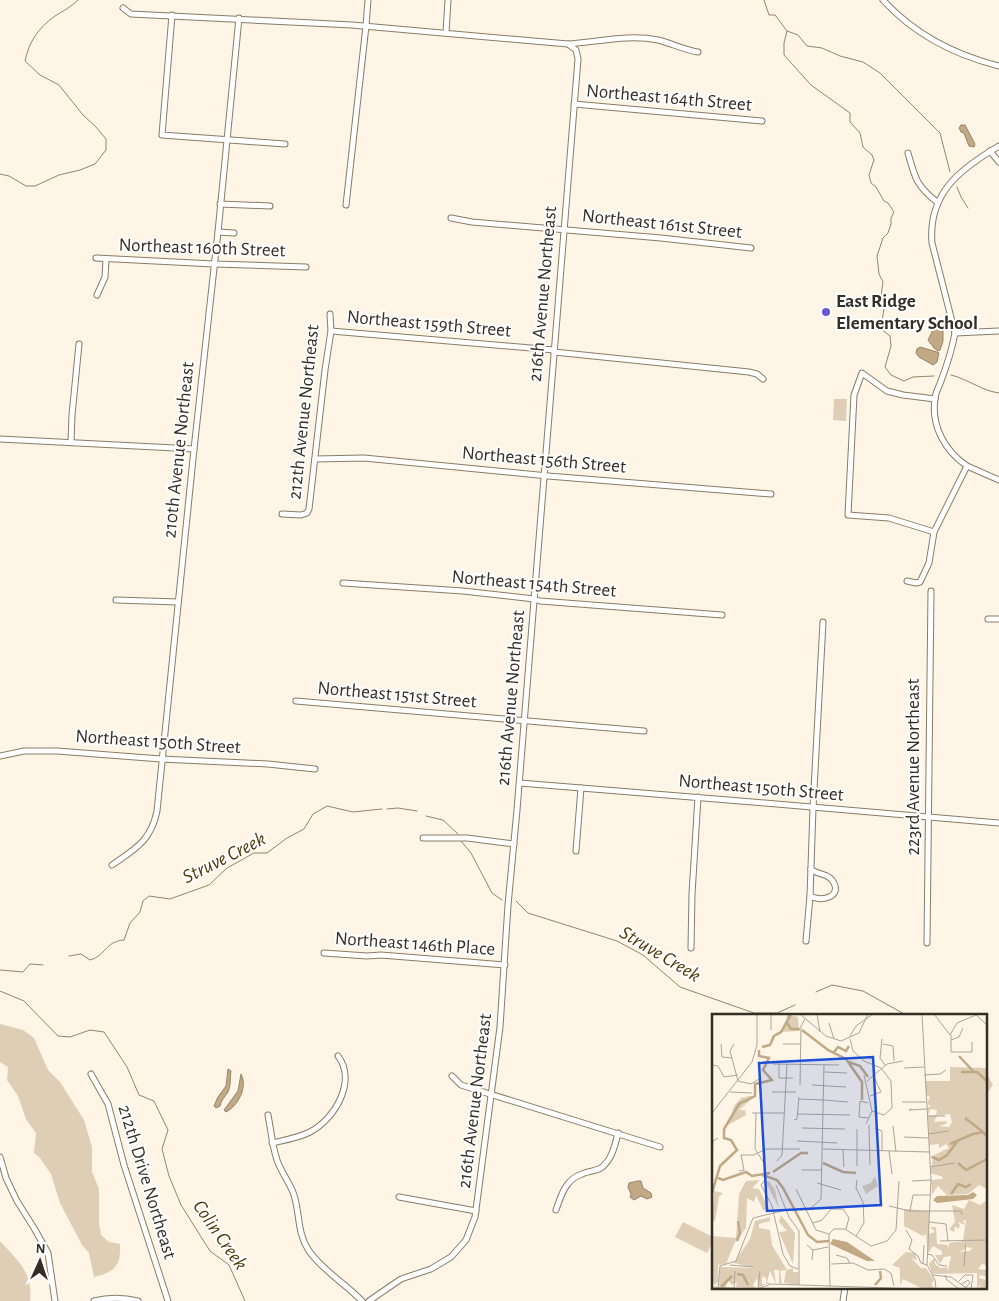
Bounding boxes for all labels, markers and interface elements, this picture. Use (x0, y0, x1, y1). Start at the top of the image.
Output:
street label: Northeast 164th Street (585, 81, 753, 115)
street label: 216th Avenue Northeast (526, 205, 560, 383)
street label: Northeast 161st Street (581, 206, 743, 242)
street label: Northeast 160th Street (118, 236, 286, 260)
place label: East Ridge Elementary School (836, 292, 978, 333)
marker: East Ridge Elementary School (820, 306, 832, 318)
street label: Northeast 159th Street (346, 307, 512, 341)
street label: 212th Avenue Northeast (285, 324, 323, 500)
street label: 210th Avenue Northeast (160, 361, 198, 539)
street label: Northeast 156th Street (461, 443, 627, 477)
street label: Northeast 154th Street (451, 567, 617, 601)
street label: 216th Avenue Northeast (494, 609, 528, 787)
street label: 223rd Avenue Northeast (904, 678, 923, 856)
street label: Northeast 151st Street (317, 679, 477, 711)
street label: Northeast 150th Street (75, 727, 241, 757)
street label: Northeast 150th Street (678, 771, 844, 805)
water label: Struve Creek (179, 829, 269, 887)
water label: Struve Creek (616, 922, 704, 986)
street label: Northeast 146th Place (334, 929, 496, 959)
street label: 216th Avenue Northeast (455, 1012, 495, 1190)
inset map (712, 1014, 986, 1288)
street label: 212th Drive Northeast (115, 1103, 179, 1261)
water label: Colin Creek (189, 1197, 251, 1273)
north arrow (15, 1236, 65, 1286)
text: N (35, 1242, 46, 1256)

